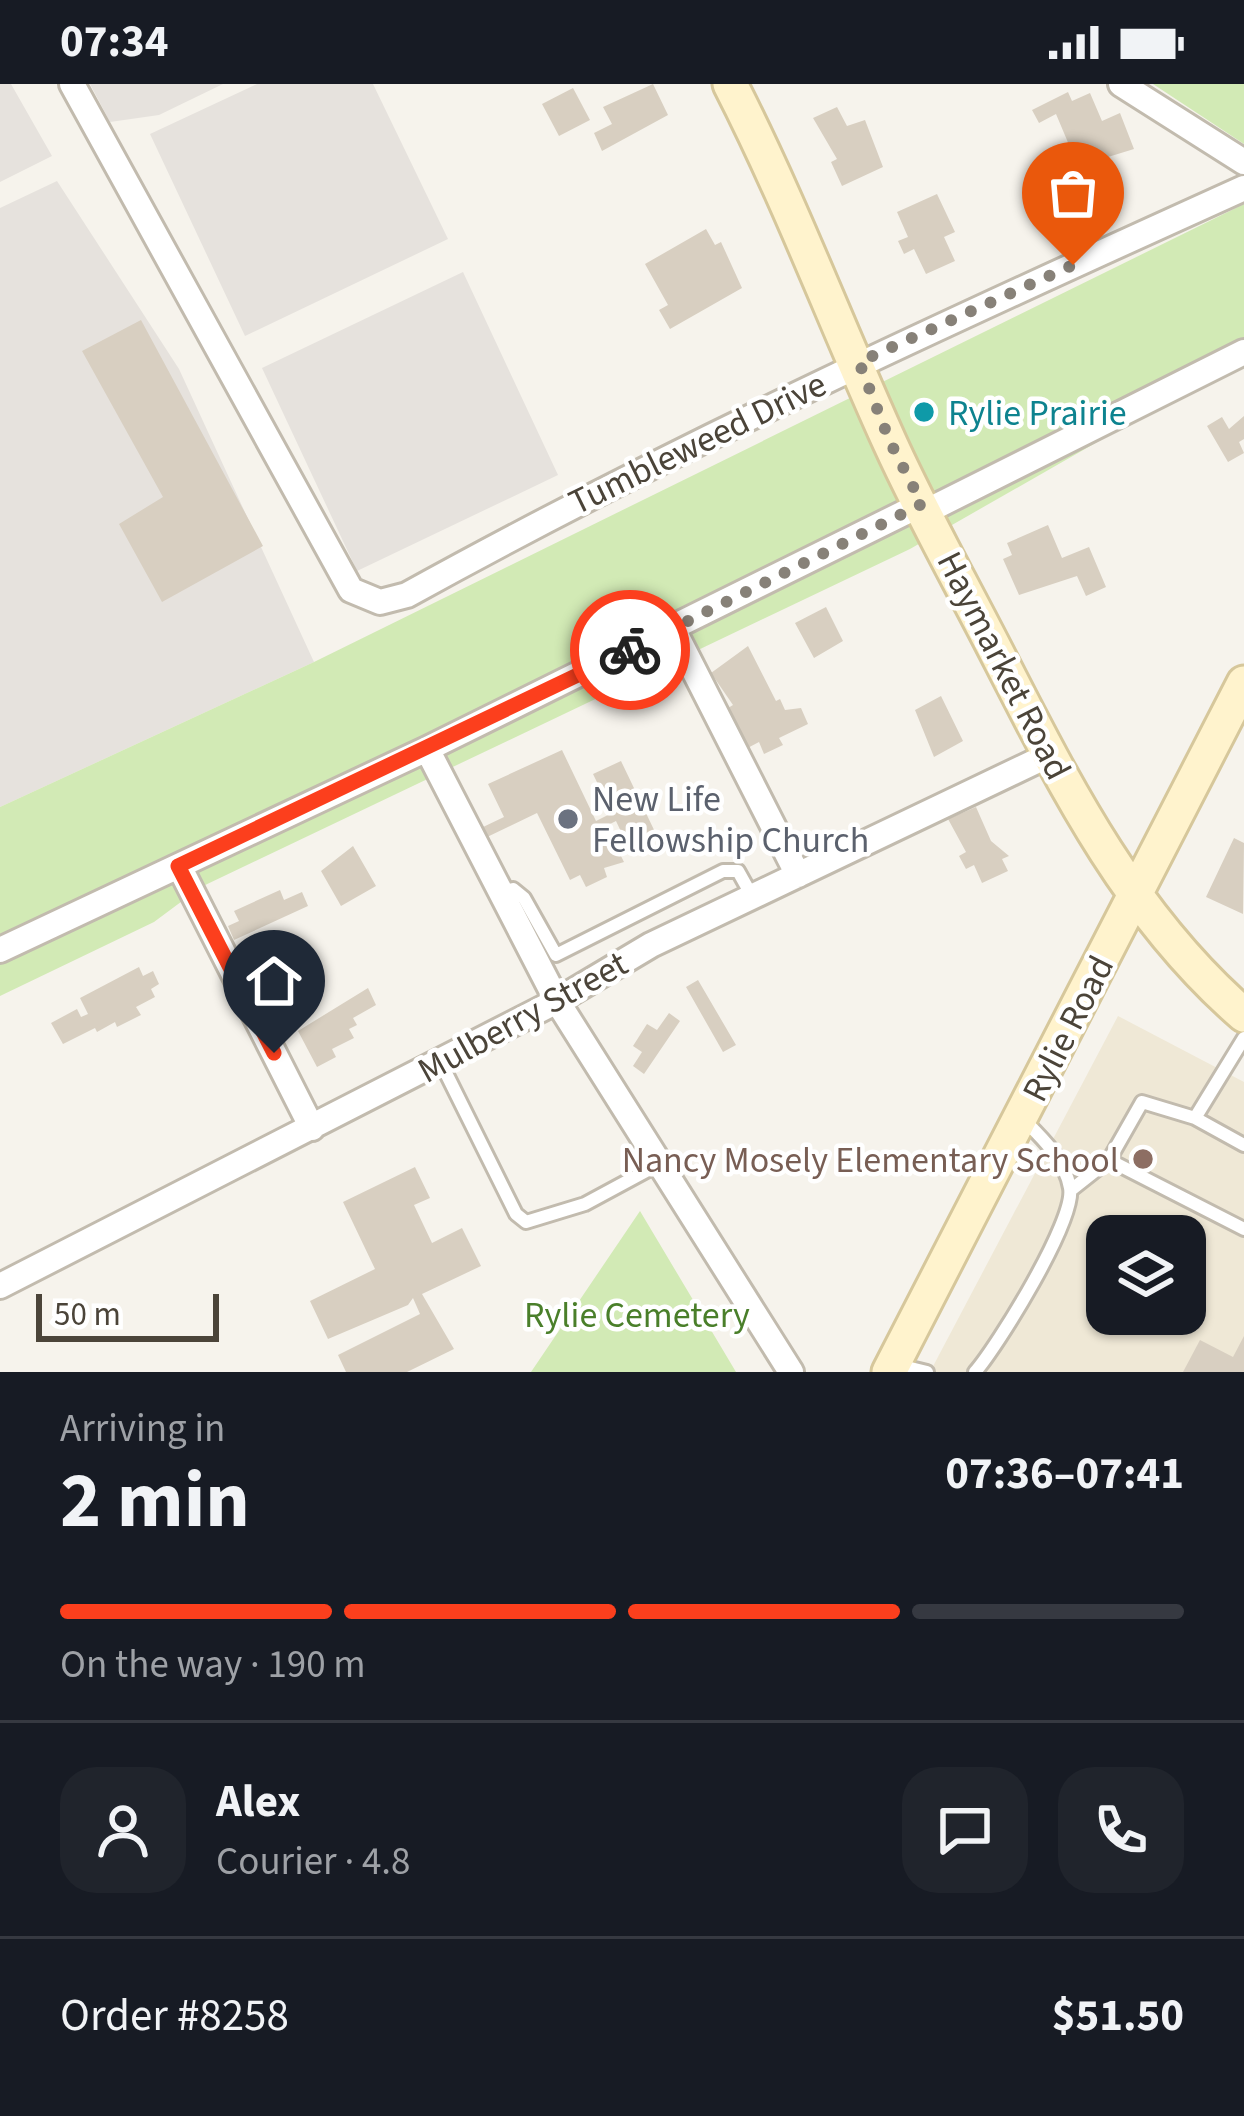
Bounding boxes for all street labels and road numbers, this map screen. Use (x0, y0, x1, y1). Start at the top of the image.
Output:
street label: Tumbleweed Drive (560, 359, 835, 528)
street label: Haymarket Road (924, 543, 1083, 789)
street label: Mulberry Street (409, 939, 637, 1096)
street label: Rylie Road (1010, 947, 1127, 1110)

